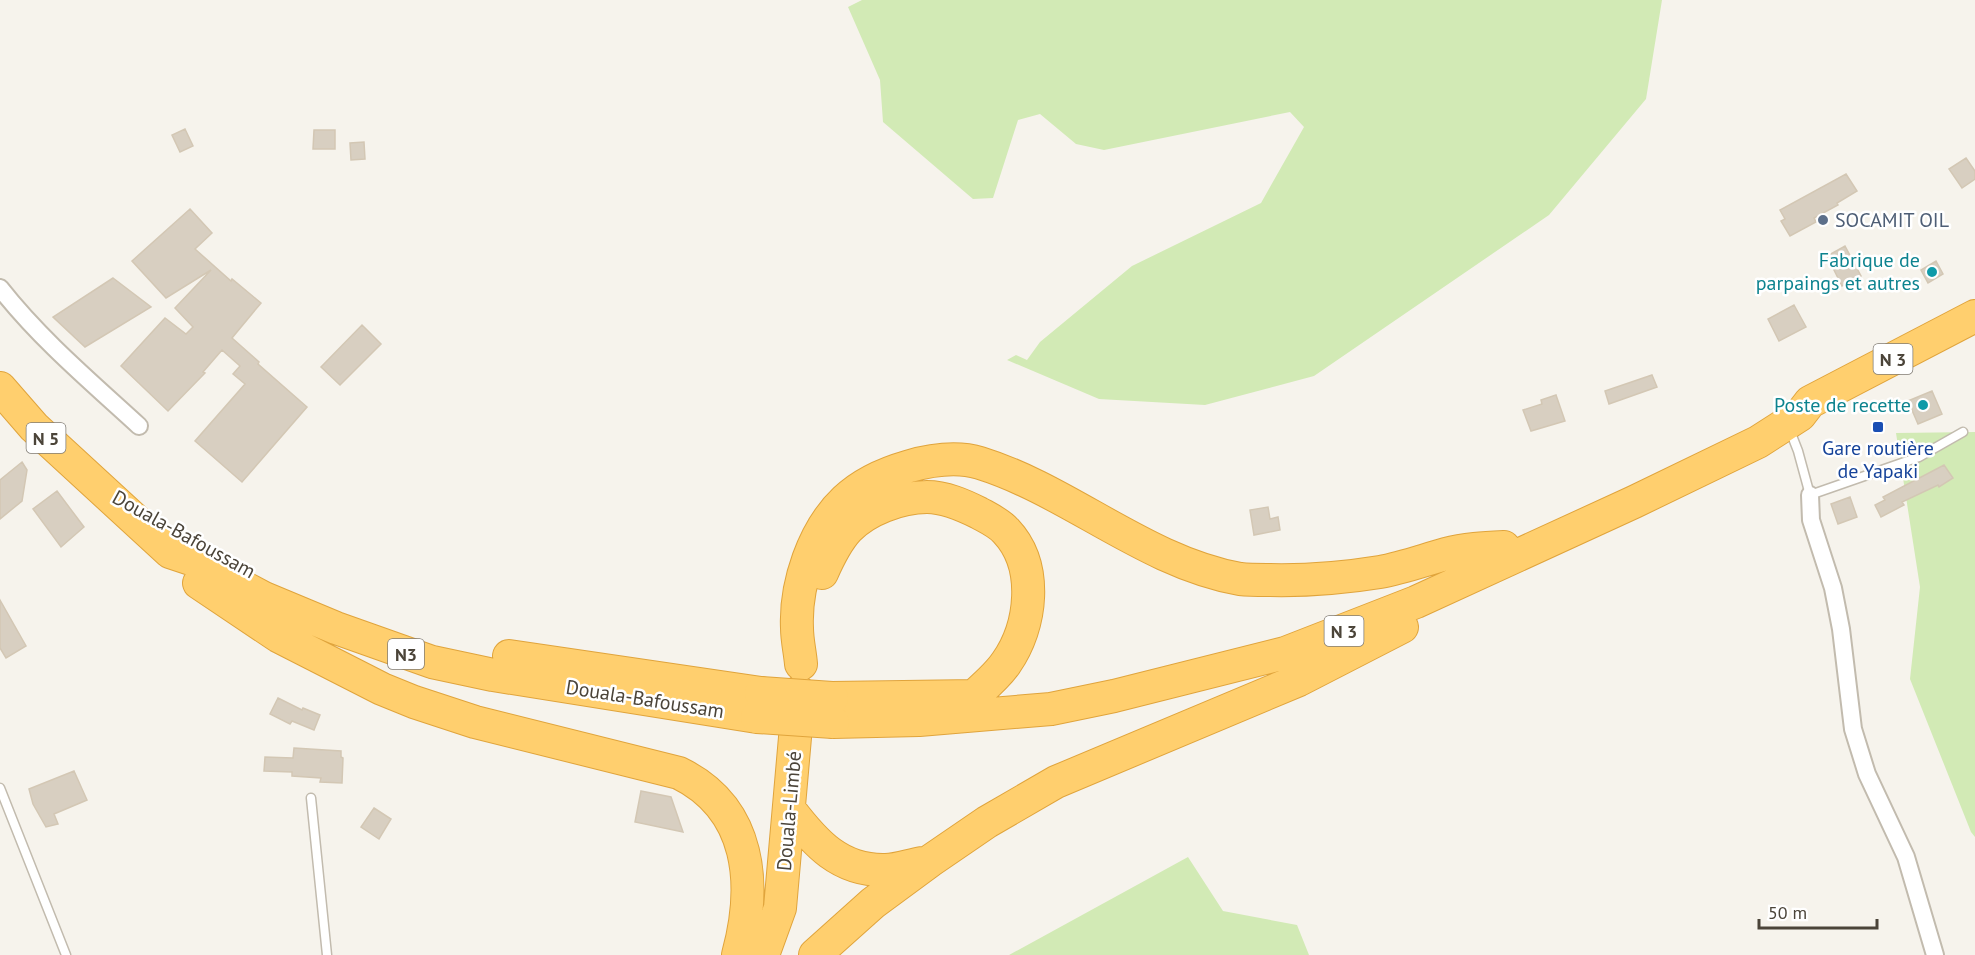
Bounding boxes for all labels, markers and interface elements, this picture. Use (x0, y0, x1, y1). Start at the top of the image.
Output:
place label: SOCAMIT OIL (1835, 207, 1949, 233)
marker: SOCAMIT OIL (1816, 213, 1830, 227)
place label: Fabrique de parpaings et autres (1756, 247, 1920, 296)
marker: Fabrique de parpaings et autres (1925, 265, 1939, 279)
road number: N 3 (1874, 344, 1912, 374)
place label: Poste de recette (1774, 392, 1911, 418)
marker: Poste de recette (1916, 398, 1930, 412)
marker: Gare routière de Yapaki (1871, 420, 1885, 434)
road number: N 5 (26, 423, 66, 453)
place label: Gare routière de Yapaki (1822, 435, 1934, 484)
street label: Douala-Bafoussam (108, 484, 260, 584)
road number: N 3 (1324, 616, 1364, 646)
road number: N3 (388, 639, 424, 669)
street label: Douala-Bafoussam (564, 674, 726, 724)
street label: Douala-Limbé (771, 750, 807, 872)
scale bar (1759, 892, 1878, 930)
text: 50 m (1768, 901, 1807, 924)

